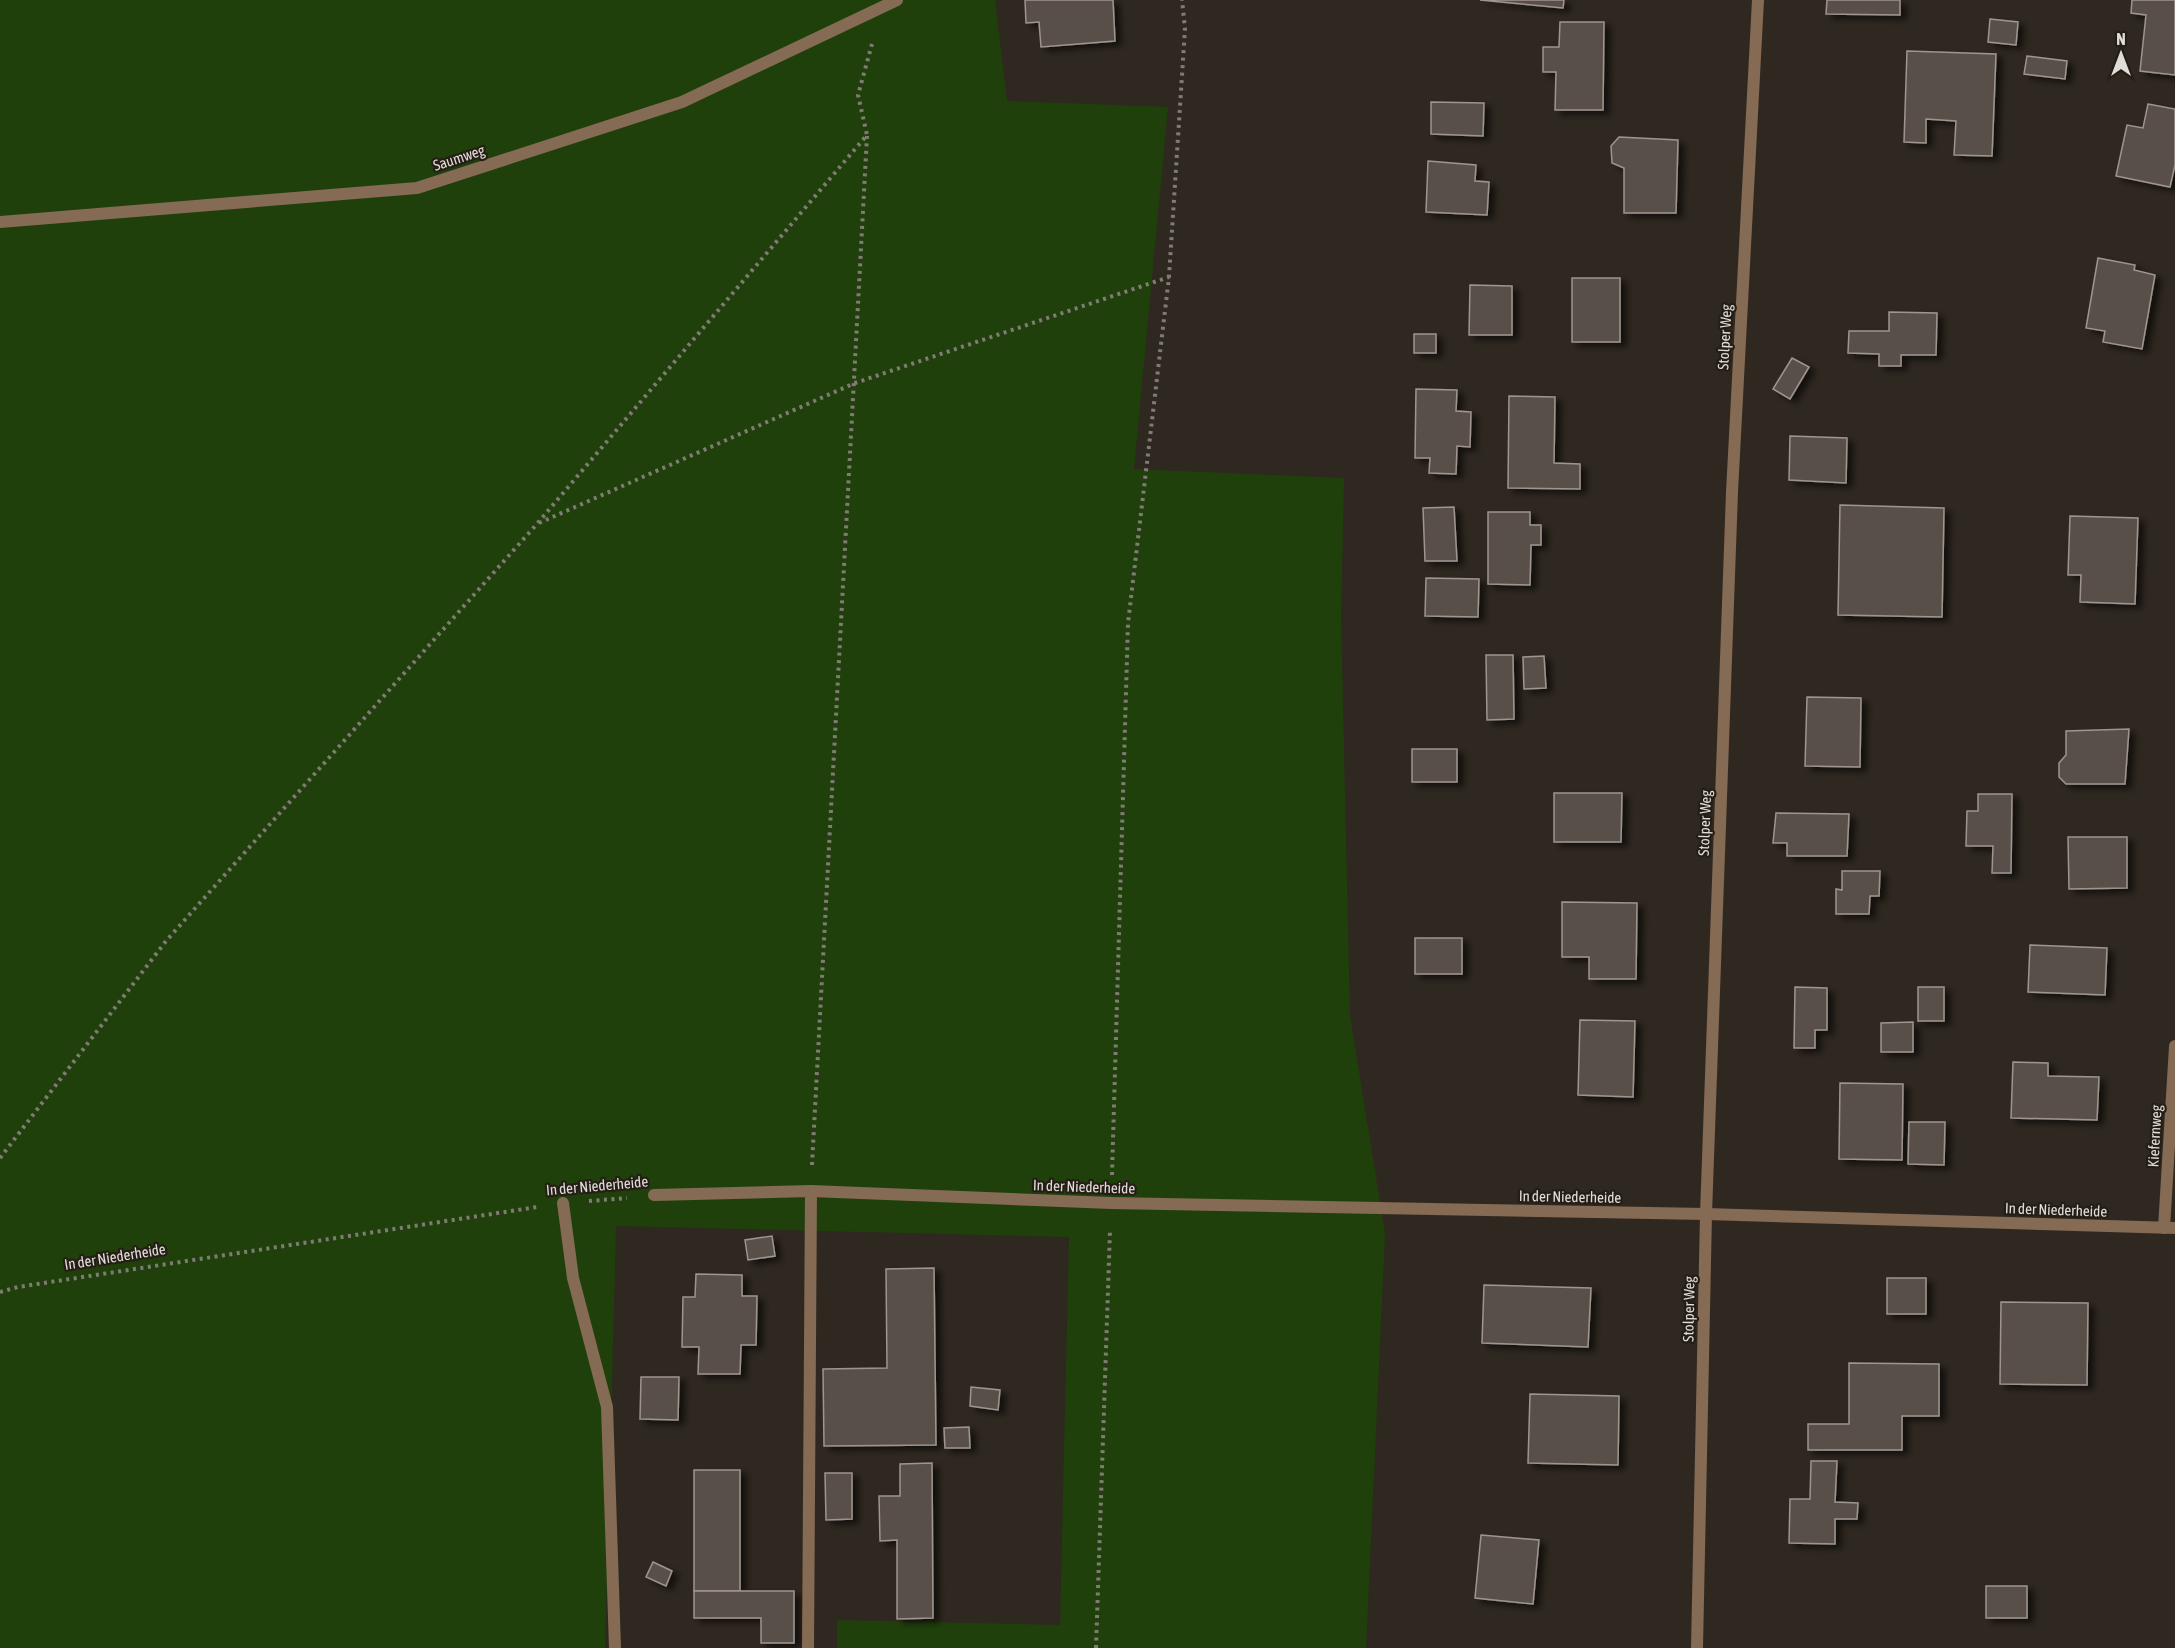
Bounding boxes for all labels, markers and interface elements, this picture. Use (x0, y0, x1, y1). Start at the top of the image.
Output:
north arrow (2091, 24, 2151, 84)
text: N (2116, 30, 2126, 48)
street label: Saumweg (431, 141, 487, 174)
street label: Stolper Weg (1714, 303, 1735, 370)
street label: Stolper Weg (1695, 789, 1714, 856)
street label: Kiefernweg (2144, 1104, 2165, 1168)
street label: In der Niederheide (545, 1173, 649, 1198)
street label: In der Niederheide (1033, 1176, 1136, 1197)
street label: In der Niederheide (1519, 1187, 1622, 1206)
street label: In der Niederheide (2005, 1199, 2108, 1220)
street label: In der Niederheide (63, 1240, 167, 1273)
street label: Stolper Weg (1679, 1276, 1698, 1342)

